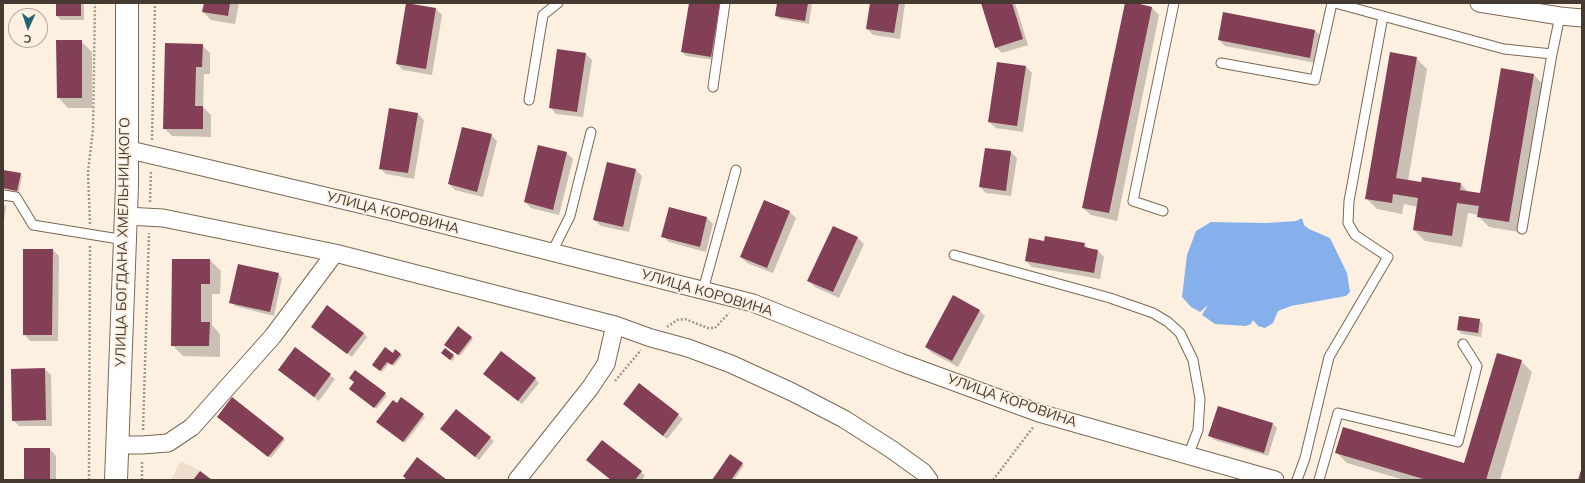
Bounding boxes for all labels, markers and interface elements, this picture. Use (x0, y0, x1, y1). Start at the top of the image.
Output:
north arrow (8, 8, 48, 48)
text: С (23, 32, 32, 46)
street label: УЛИЦА БОГДАНА ХМЕЛЬНИЦКОГО (112, 117, 134, 367)
street label: УЛИЦА КОРОВИНА (325, 188, 461, 238)
street label: УЛИЦА КОРОВИНА (639, 266, 775, 320)
street label: УЛИЦА КОРОВИНА (945, 371, 1079, 431)

